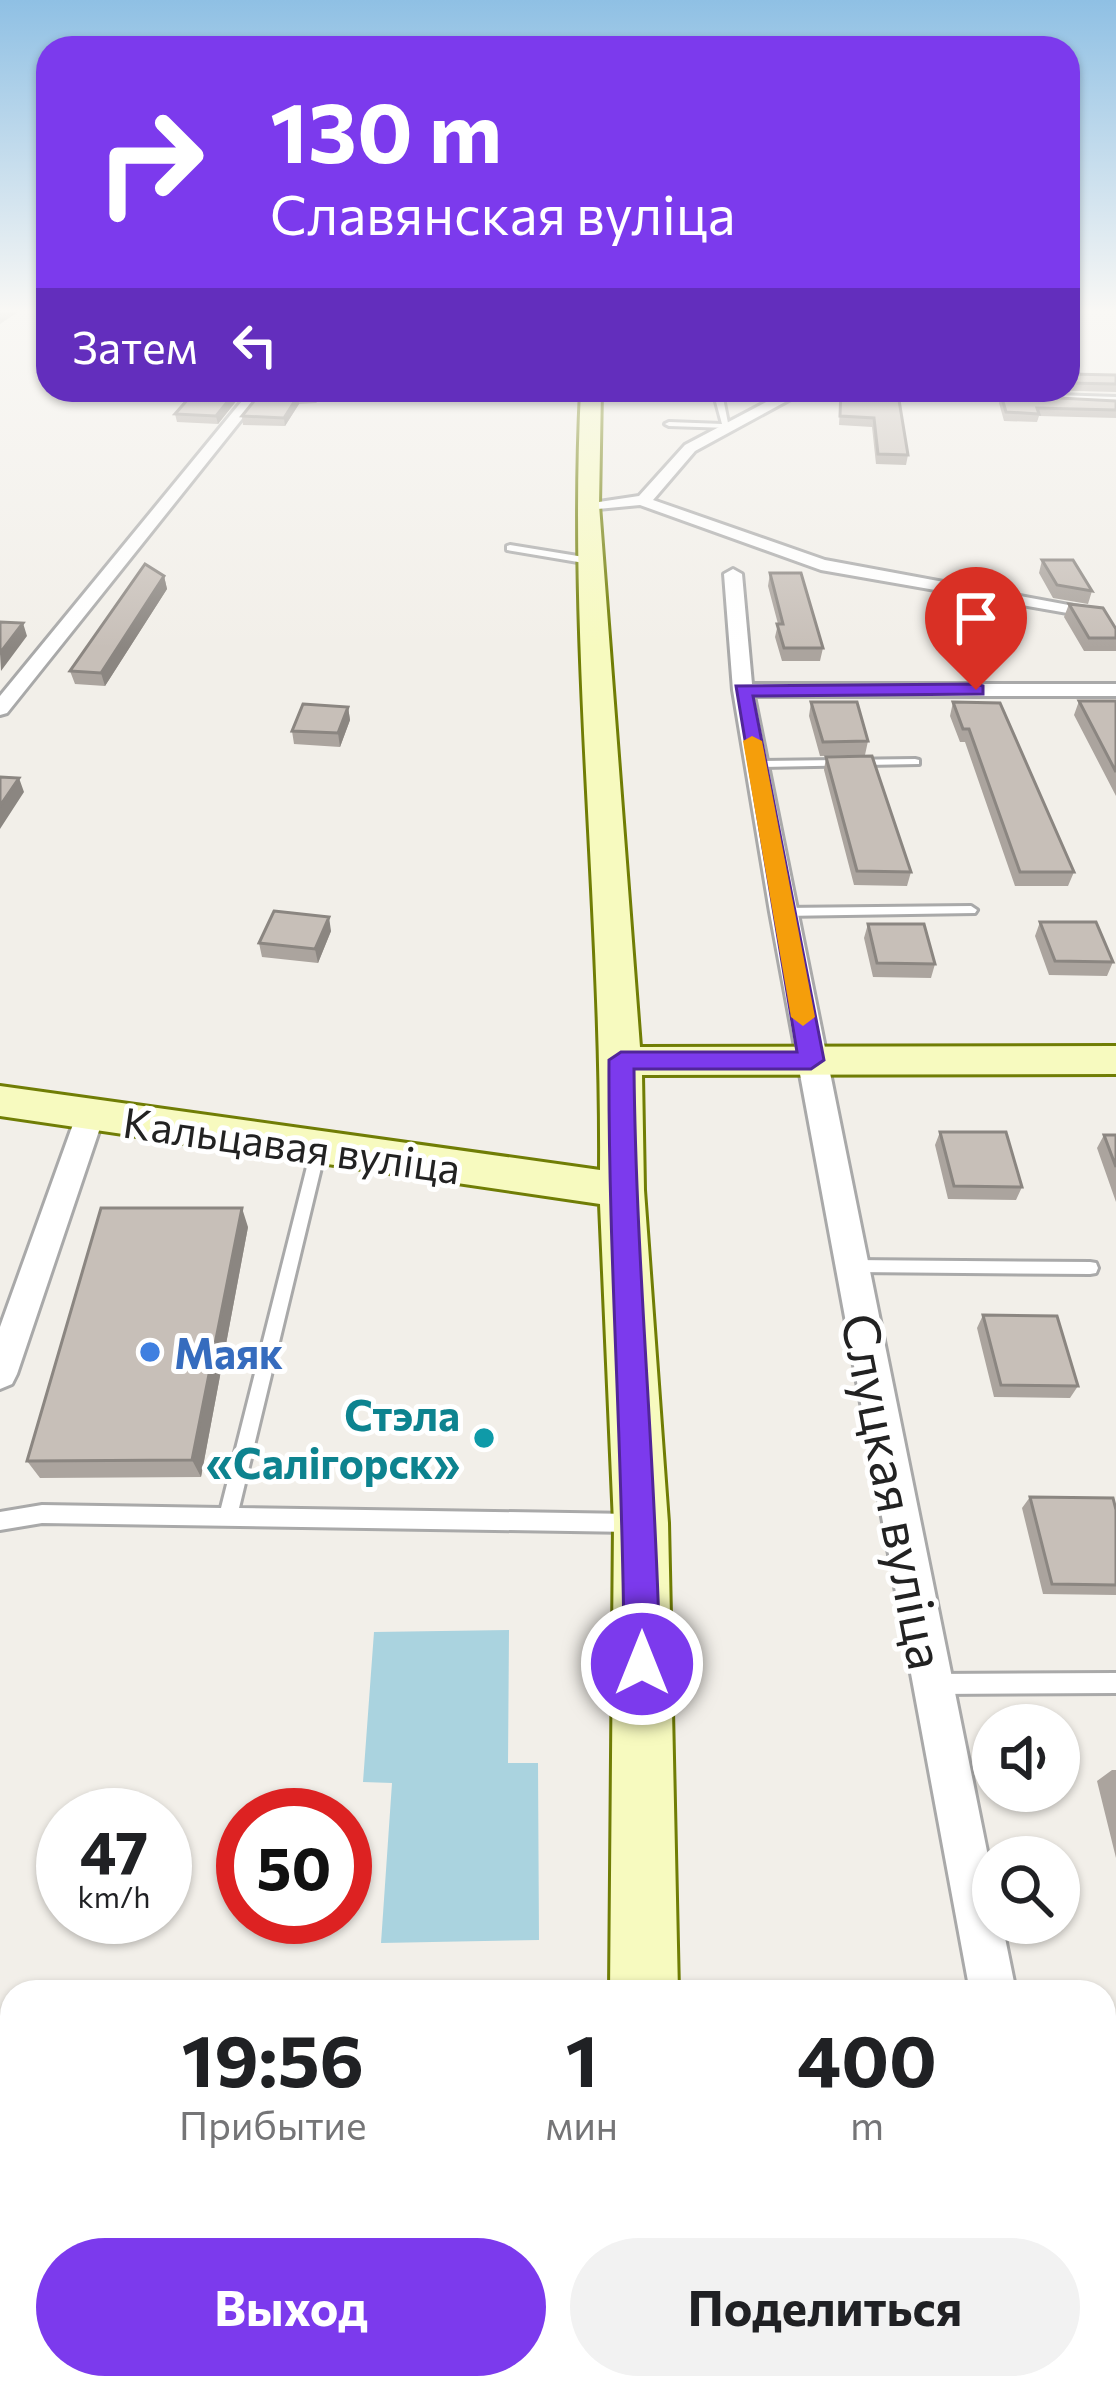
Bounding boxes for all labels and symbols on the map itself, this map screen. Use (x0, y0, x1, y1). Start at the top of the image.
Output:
pin (925, 567, 1027, 690)
street label: Кальцавая вуліца (120, 1095, 464, 1193)
street label: Слуцкая вуліца (830, 1308, 960, 1674)
place label: Маяк (174, 1326, 283, 1378)
marker: Маяк (137, 1339, 163, 1365)
place label: Стэла «Салігорск» (206, 1388, 460, 1488)
marker: Стэла «Салігорск» (471, 1425, 497, 1451)
position arrow (579, 1601, 705, 1727)
speed limit sign: 50 (216, 1788, 372, 1944)

